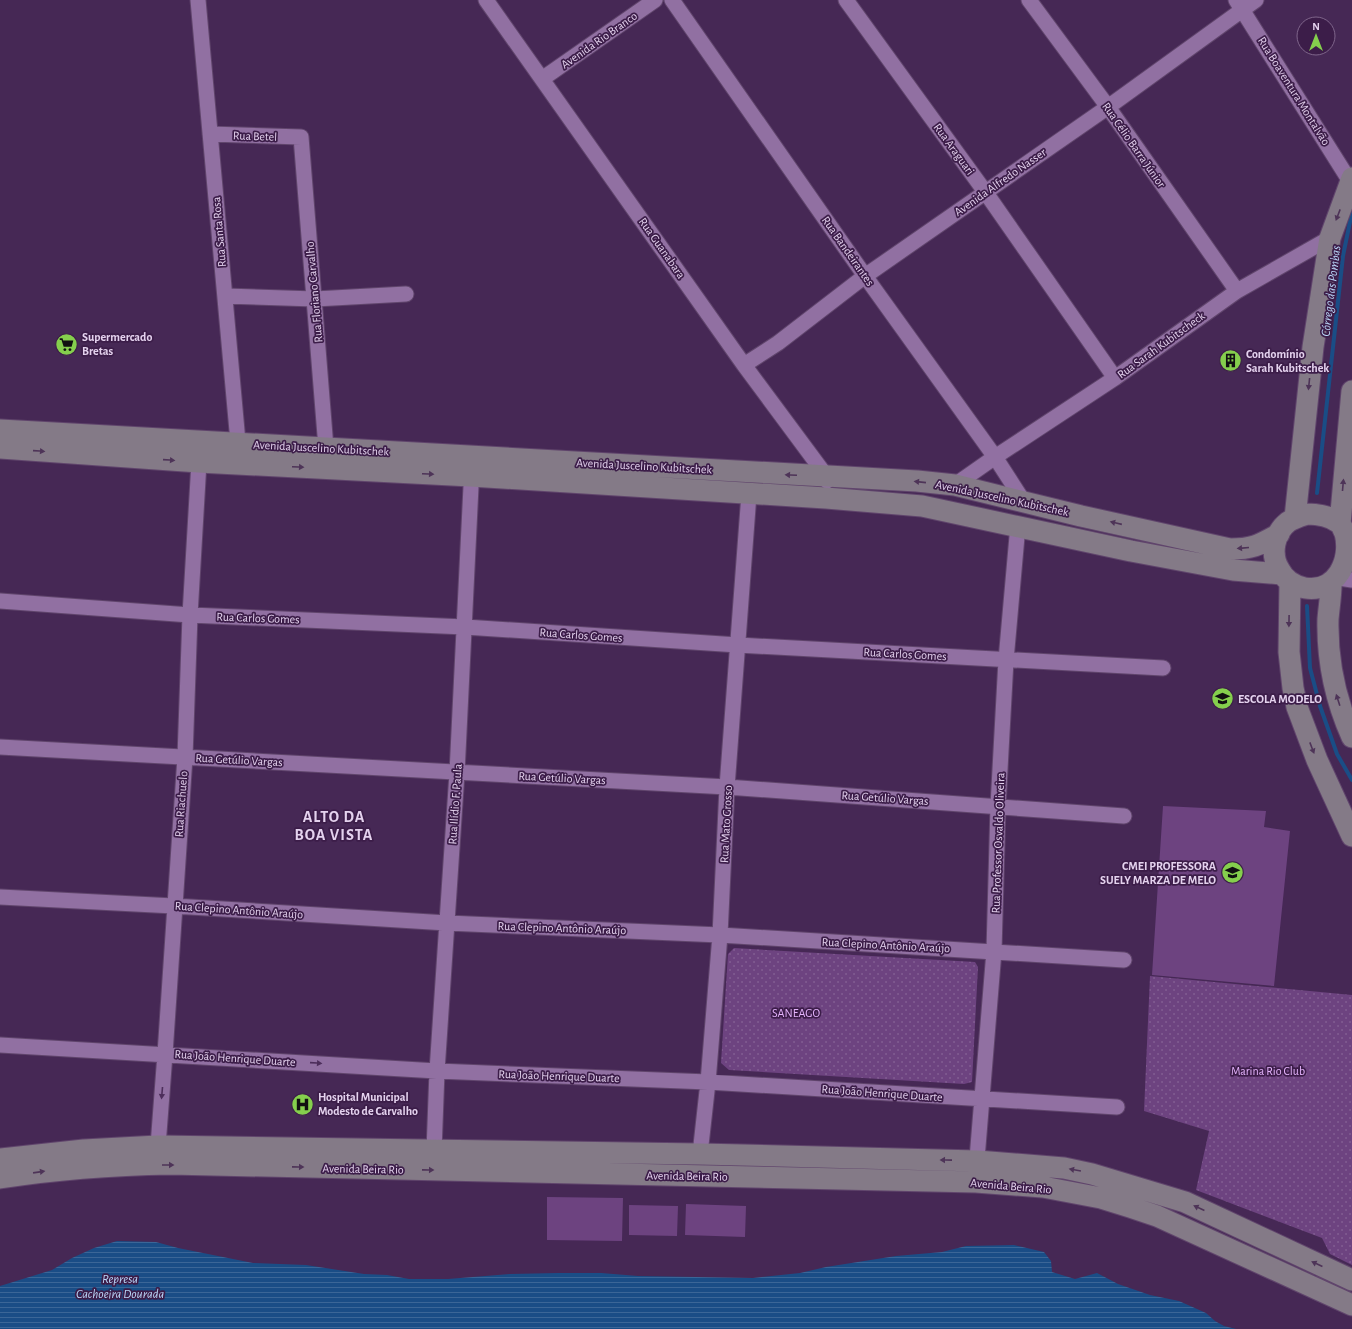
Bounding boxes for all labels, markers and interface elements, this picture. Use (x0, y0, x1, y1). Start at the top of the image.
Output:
street label: Avenida Rio Branco (559, 9, 639, 71)
north arrow (1296, 16, 1336, 56)
text: N (1312, 21, 1320, 32)
street label: Rua Boaventura Montalvão (1256, 35, 1332, 147)
street label: Rua Célio Barra Júnior (1100, 100, 1168, 190)
street label: Rua Araguari (931, 121, 977, 177)
street label: Rua Betel (233, 129, 277, 143)
street label: Avenida Alfredo Nasser (952, 146, 1048, 218)
street label: Rua Santa Rosa (210, 196, 228, 268)
one-way arrow (1335, 209, 1341, 221)
street label: Rua Bandeirantes (820, 214, 876, 288)
street label: Rua Guanabara (637, 215, 688, 281)
street label: Rua Floriano Carvalho (304, 241, 324, 343)
water label: Córrego das Pombas (1319, 245, 1344, 337)
street label: Rua Sarah Kubitscheck (1115, 309, 1207, 381)
supermarket icon: Supermercado Bretas (54, 331, 80, 357)
place label: Supermercado Bretas (82, 331, 152, 357)
building icon: Condomínio Sarah Kubitschek (1218, 348, 1244, 374)
place label: Condomínio Sarah Kubitschek (1246, 348, 1329, 374)
one-way arrow (1306, 378, 1312, 390)
street label: Avenida Juscelino Kubitschek (253, 438, 390, 458)
one-way arrow (33, 447, 45, 454)
one-way arrow (163, 456, 175, 463)
street label: Avenida Juscelino Kubitschek (576, 456, 713, 476)
one-way arrow (292, 463, 304, 470)
one-way arrow (422, 471, 435, 477)
one-way arrow (785, 471, 797, 478)
one-way arrow (914, 478, 926, 485)
street label: Avenida Juscelino Kubitschek (934, 478, 1070, 518)
one-way arrow (1340, 479, 1347, 491)
one-way arrow (1110, 520, 1122, 526)
one-way arrow (1237, 545, 1249, 551)
street label: Rua Carlos Gomes (216, 611, 300, 625)
one-way arrow (1286, 615, 1293, 627)
street label: Rua Carlos Gomes (539, 626, 623, 644)
street label: Rua Carlos Gomes (863, 646, 947, 662)
school or university icon: ESCOLA MODELO (1210, 686, 1236, 712)
place label: ESCOLA MODELO (1238, 693, 1322, 705)
one-way arrow (1335, 694, 1341, 706)
one-way arrow (1309, 742, 1315, 754)
street label: Rua Getúlio Vargas (195, 752, 283, 768)
street label: Rua Ilídio F. Paula (446, 763, 464, 845)
street label: Rua Riachuelo (173, 770, 189, 838)
street label: Rua Getúlio Vargas (518, 770, 606, 786)
street label: Rua Professor Osvaldo Oliveira (990, 772, 1006, 914)
street label: Rua Mato Grosso (718, 785, 734, 863)
street label: Rua Getúlio Vargas (841, 789, 929, 807)
district label: ALTO DA BOA VISTA (295, 809, 373, 843)
place label: CMEI PROFESSORA SUELY MARZA DE MELO (1100, 860, 1217, 886)
school or university icon: CMEI PROFESSORA SUELY MARZA DE MELO (1219, 860, 1245, 886)
street label: Rua Clepino Antônio Araújo (174, 900, 304, 921)
street label: Rua Clepino Antônio Araújo (497, 920, 627, 937)
street label: Rua Clepino Antônio Araújo (821, 936, 951, 955)
park label: SANEAGO (772, 1007, 820, 1019)
street label: Rua João Henrique Duarte (174, 1048, 296, 1068)
one-way arrow (310, 1060, 322, 1067)
park label: Marina Rio Club (1231, 1065, 1305, 1077)
street label: Rua João Henrique Duarte (498, 1068, 620, 1084)
street label: Rua João Henrique Duarte (821, 1083, 943, 1103)
one-way arrow (159, 1087, 166, 1099)
hospital icon: Hospital Municipal Modesto de Carvalho (289, 1091, 315, 1117)
place label: Hospital Municipal Modesto de Carvalho (318, 1091, 418, 1117)
one-way arrow (939, 1157, 952, 1163)
one-way arrow (162, 1162, 175, 1168)
street label: Avenida Beira Rio (322, 1162, 404, 1176)
one-way arrow (292, 1164, 304, 1171)
one-way arrow (422, 1167, 435, 1173)
one-way arrow (1069, 1167, 1081, 1173)
one-way arrow (33, 1169, 45, 1175)
street label: Avenida Beira Rio (646, 1169, 728, 1183)
street label: Avenida Beira Rio (970, 1176, 1052, 1196)
one-way arrow (1193, 1205, 1205, 1211)
one-way arrow (1311, 1261, 1322, 1267)
water label: Represa Cachoeira Dourada (76, 1273, 164, 1301)

